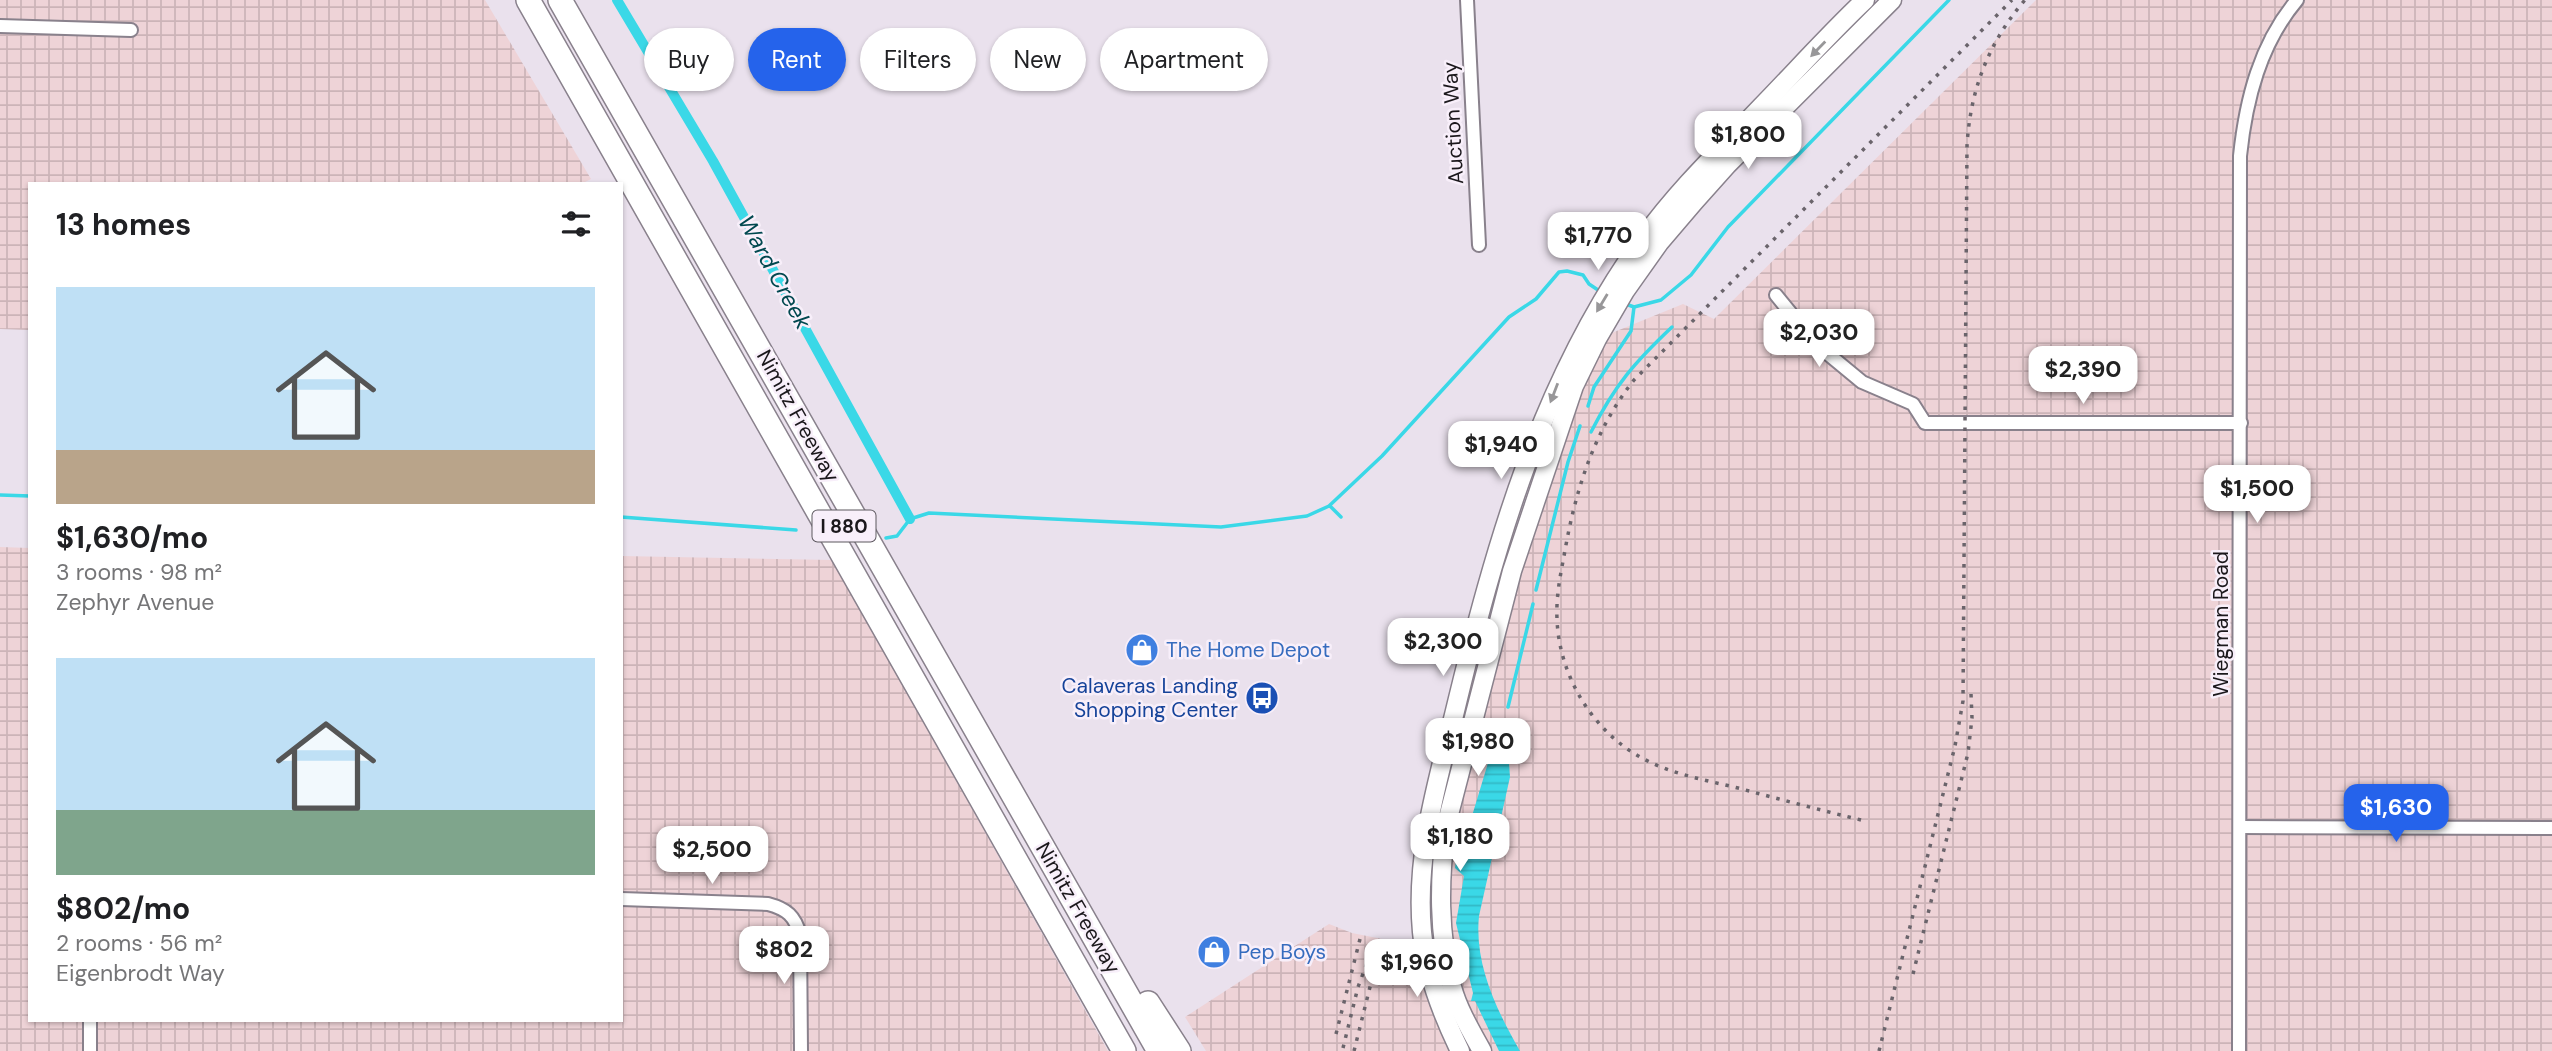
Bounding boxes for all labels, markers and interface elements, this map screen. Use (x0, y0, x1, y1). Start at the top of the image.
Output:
chip: Buy (644, 28, 734, 91)
chip: Rent (748, 28, 846, 91)
chip: Filters (860, 28, 976, 91)
chip: New (990, 28, 1086, 91)
chip: Apartment (1100, 28, 1268, 91)
one-way arrow (1810, 40, 1826, 57)
street label: Auction Way (1436, 61, 1470, 185)
pin: $1,800 (1691, 111, 1805, 171)
text: $1,800 (1711, 119, 1785, 149)
text: 13 homes (56, 205, 191, 244)
icon: filters (557, 205, 595, 243)
water label: Ward Creek (731, 210, 819, 335)
pin: $1,770 (1541, 212, 1655, 272)
text: $1,770 (1564, 220, 1632, 250)
one-way arrow (1595, 294, 1608, 313)
pin: $2,030 (1762, 310, 1876, 369)
text: $2,030 (1779, 317, 1859, 347)
icon: home (263, 332, 389, 458)
street label: Nimitz Freeway (750, 345, 846, 487)
pin: $2,390 (2026, 346, 2140, 406)
text: $2,390 (2045, 354, 2121, 384)
one-way arrow (1549, 382, 1560, 403)
pin: $1,940 (1444, 421, 1558, 481)
text: $1,940 (1464, 429, 1538, 459)
pin: $1,500 (2200, 466, 2314, 525)
text: $1,500 (2220, 473, 2294, 503)
road number: I 880 (812, 510, 876, 541)
text: $1,630/mo (56, 518, 208, 557)
street label: Wiegman Road (2207, 551, 2235, 697)
text: 3 rooms · 98 m² (56, 557, 222, 587)
text: Zephyr Avenue (56, 587, 214, 617)
pin: $2,300 (1386, 618, 1500, 678)
text: $2,300 (1403, 626, 1483, 656)
shop icon: The Home Depot (1123, 631, 1161, 669)
place label: The Home Depot (1166, 636, 1330, 664)
place label: Calaveras Landing Shopping Center (1061, 672, 1238, 724)
bus stop icon: Calaveras Landing Shopping Center (1243, 679, 1281, 717)
icon: home (263, 703, 389, 829)
pin: $1,980 (1421, 718, 1535, 778)
text: $1,980 (1441, 726, 1515, 756)
pin: $1,630 (2339, 784, 2453, 844)
text: $1,630 (2360, 792, 2432, 822)
pin: $1,180 (1403, 814, 1517, 873)
text: $1,180 (1426, 821, 1494, 851)
pin: $2,500 (655, 826, 769, 886)
text: $2,500 (672, 834, 752, 864)
street label: Nimitz Freeway (1029, 837, 1127, 979)
text: $802/mo (56, 889, 190, 928)
pin: $802 (743, 926, 825, 986)
text: 2 rooms · 56 m² (56, 928, 222, 958)
shop icon: Pep Boys (1195, 933, 1233, 971)
text: $802 (755, 934, 813, 964)
place label: Pep Boys (1238, 938, 1326, 966)
pin: $1,960 (1360, 940, 1474, 999)
text: $1,960 (1380, 947, 1454, 977)
text: Eigenbrodt Way (56, 958, 225, 988)

